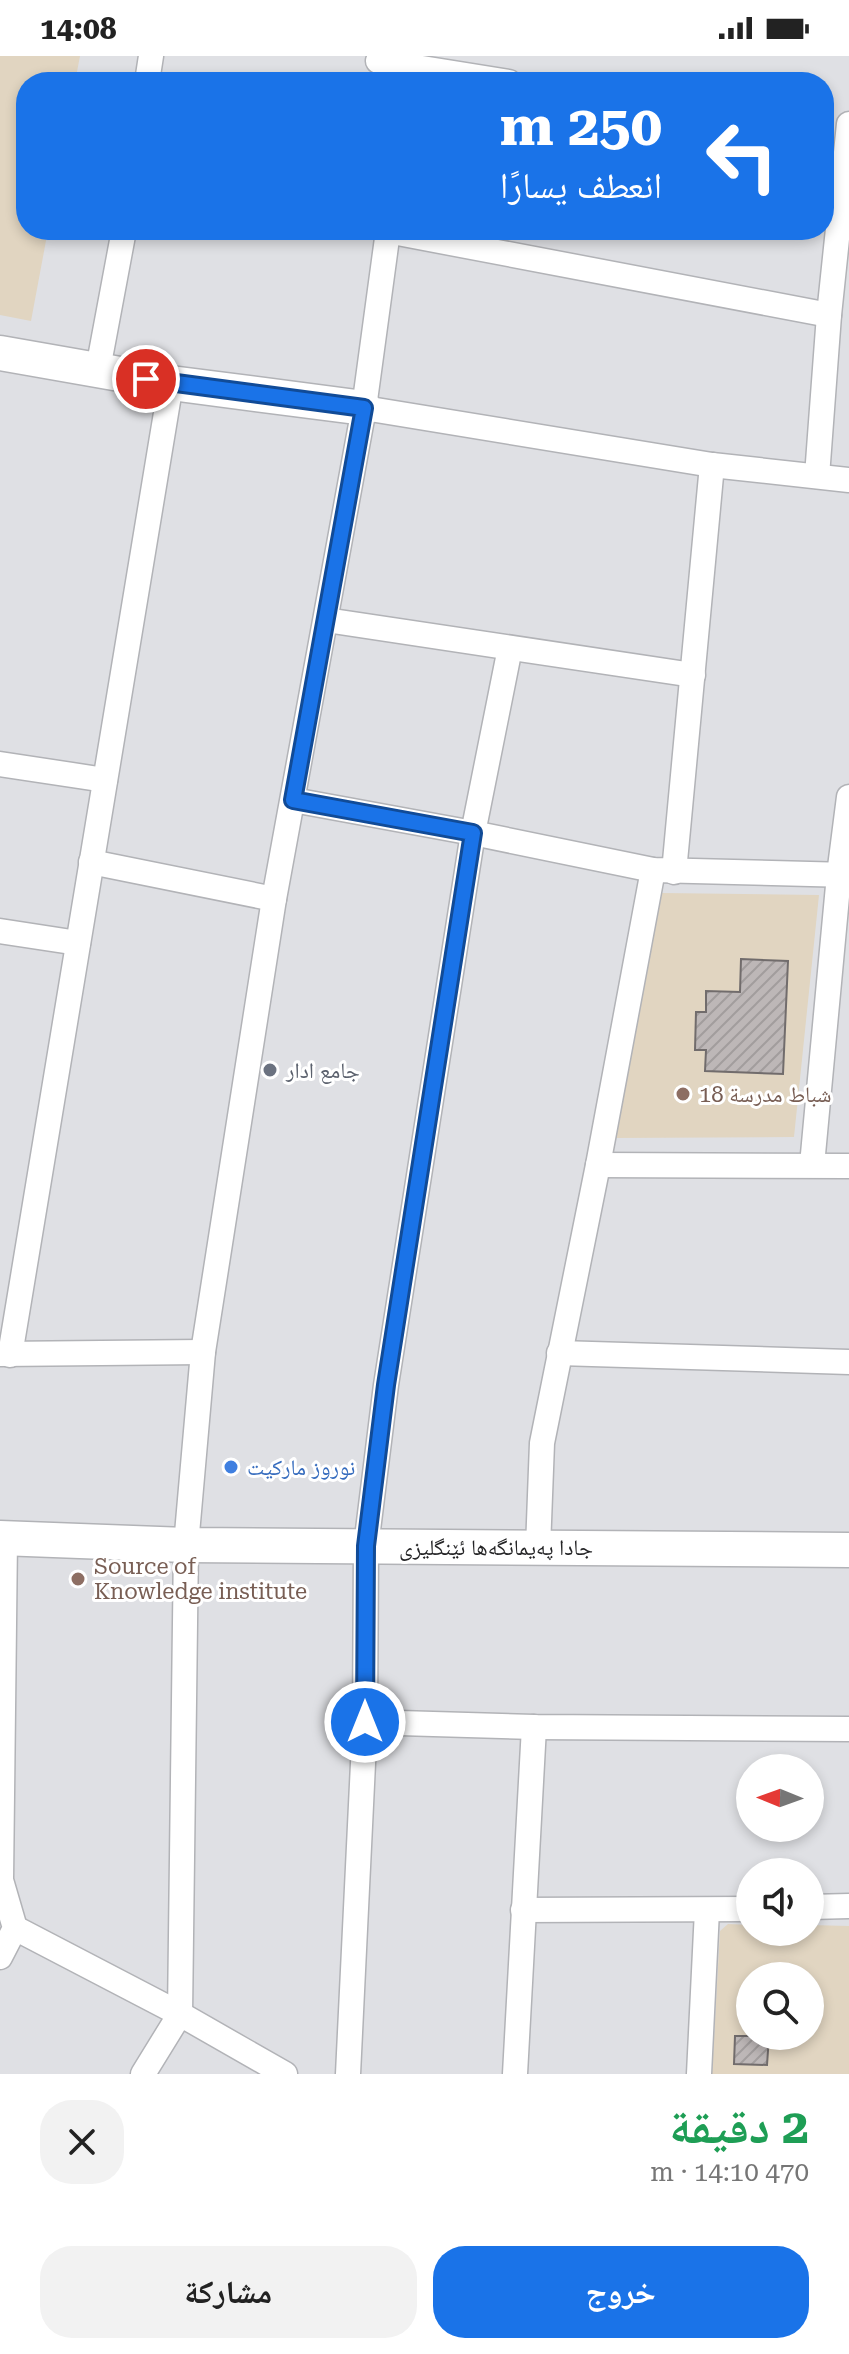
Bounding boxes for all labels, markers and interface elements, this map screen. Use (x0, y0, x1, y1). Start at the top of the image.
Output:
text: 14:08 (40, 11, 117, 46)
text: 250 m (500, 93, 662, 159)
icon: left (690, 104, 794, 208)
text: انعطف يسارًا (500, 165, 662, 207)
pin (112, 345, 180, 413)
icon: arrive (124, 357, 168, 401)
place label: جامع ادار (285, 1058, 360, 1084)
marker: جامع ادار (261, 1061, 279, 1079)
place label: 18 شباط مدرسة (699, 1082, 832, 1107)
marker: 18 شباط مدرسة (674, 1085, 692, 1103)
place label: نوروز ماركيت (247, 1455, 355, 1480)
marker: نوروز ماركيت (222, 1458, 240, 1476)
street label: جادا په‌يمانگه‌ها ئێنگليزى (399, 1535, 593, 1561)
place label: Source of Knowledge institute (94, 1554, 307, 1604)
marker: Source of Knowledge institute (69, 1570, 87, 1588)
position arrow (323, 1680, 407, 1764)
north arrow (736, 1754, 824, 1842)
map controls (736, 1754, 824, 2050)
button: sound (736, 1858, 824, 1946)
button: search (736, 1962, 824, 2050)
text: 2 دقيقة (669, 2099, 809, 2155)
button: close (40, 2100, 124, 2184)
text: 470 m · 14:10 (650, 2157, 809, 2187)
button: مشاركة (40, 2246, 417, 2338)
button: خروج (433, 2246, 809, 2338)

